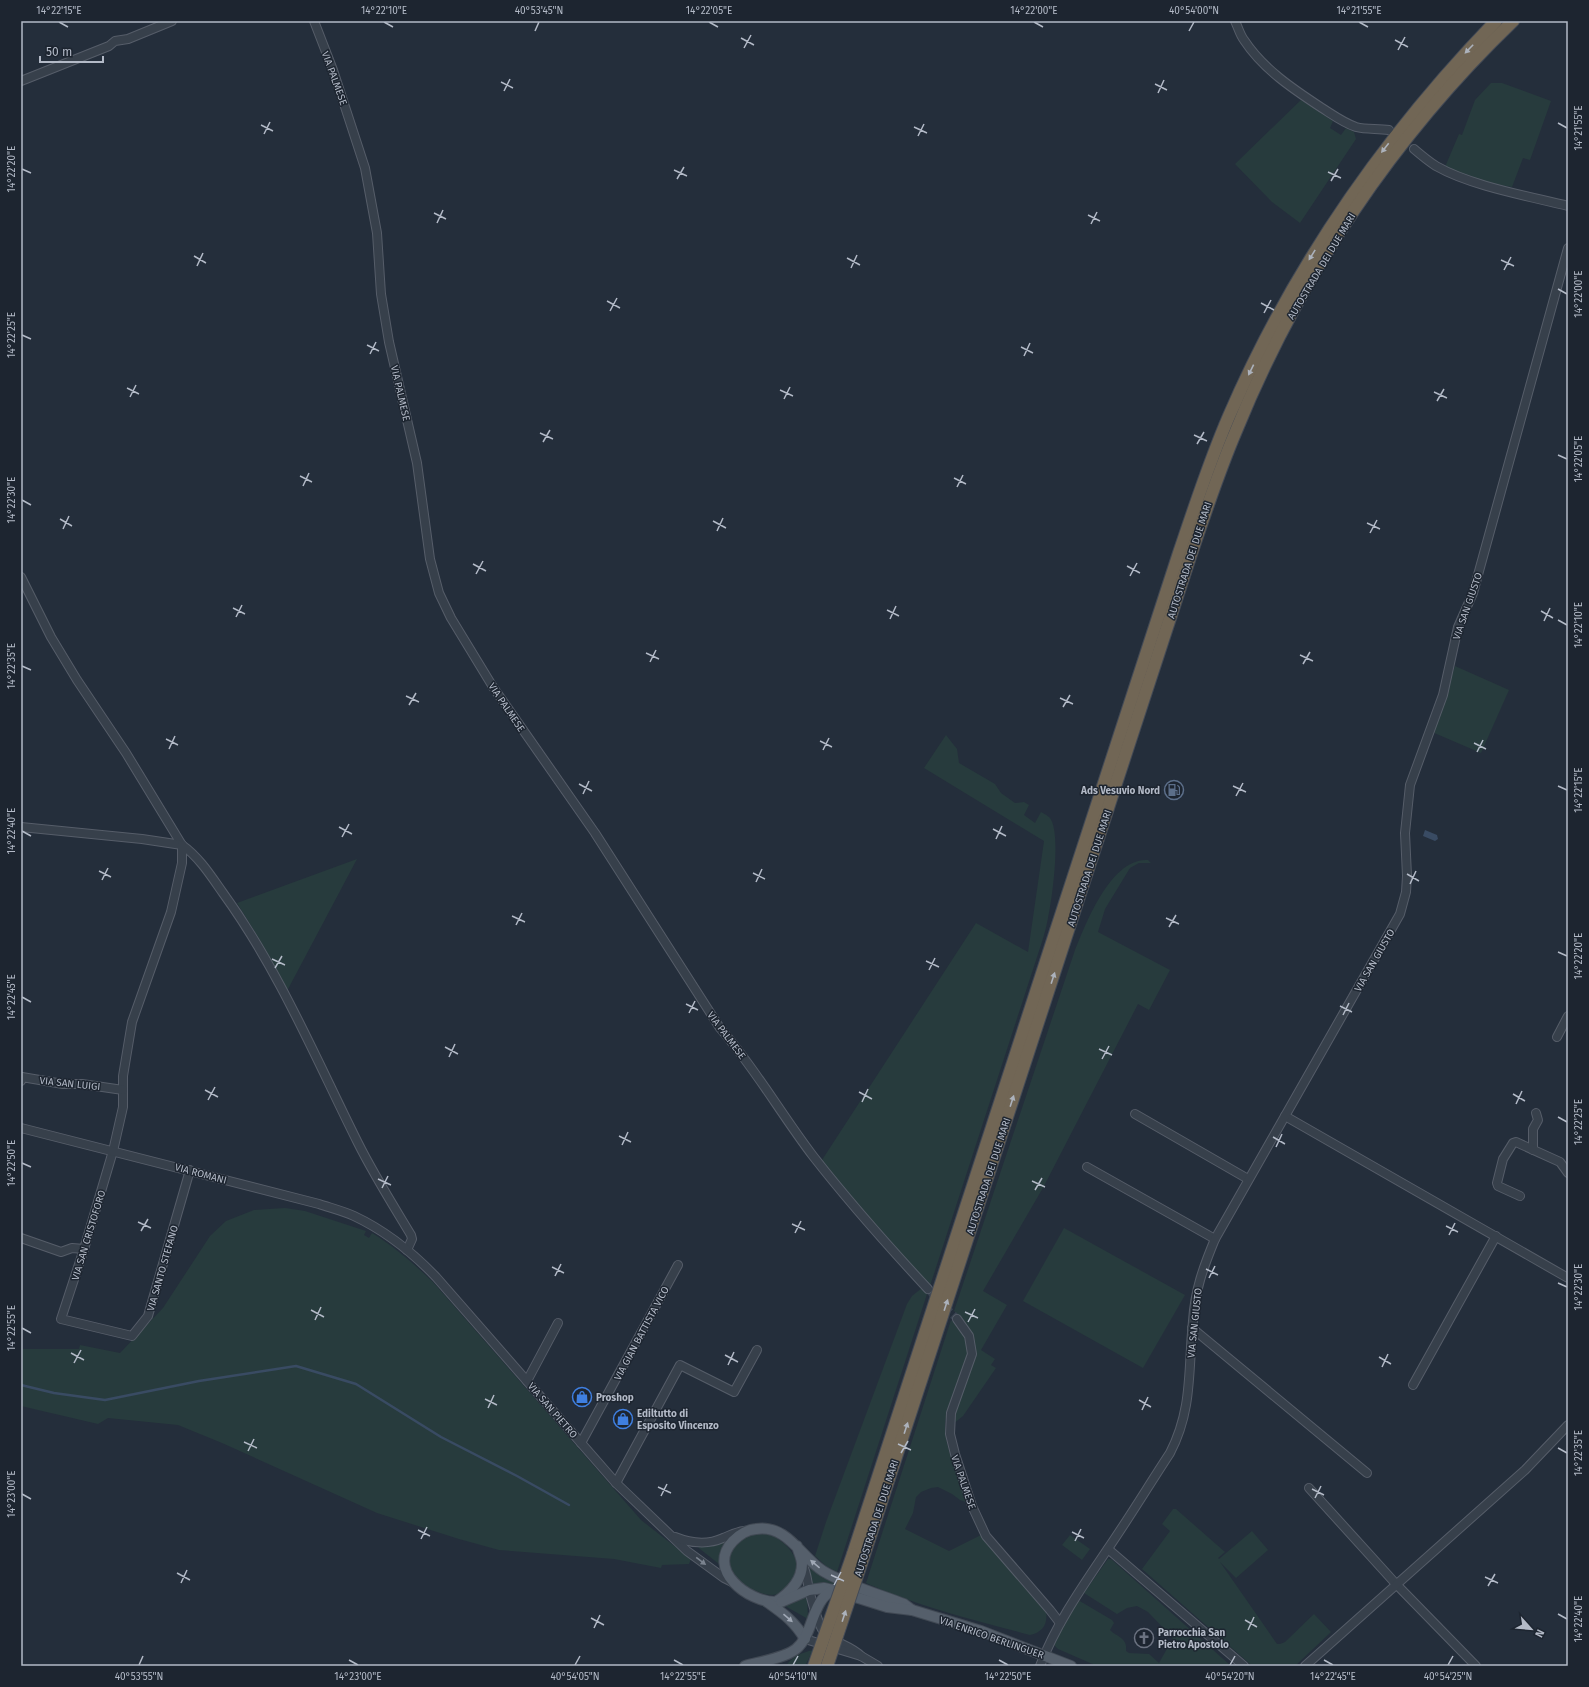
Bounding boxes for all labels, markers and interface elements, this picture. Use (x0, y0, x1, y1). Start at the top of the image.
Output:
text: 14°22'15"E (36, 5, 82, 17)
text: 14°22'10"E (361, 5, 407, 17)
text: 40°53'45"N (515, 5, 563, 17)
text: 14°22'05"E (686, 5, 732, 17)
text: 14°22'00"E (1010, 5, 1058, 17)
text: 40°54'00"N (1169, 5, 1219, 17)
text: 14°21'55"E (1336, 5, 1382, 17)
scale bar (40, 38, 103, 64)
one-way arrow (1464, 44, 1474, 54)
text: 50 m (46, 45, 72, 59)
street label: VIA PALMESE (319, 50, 349, 107)
text: 14°21'55"E (1573, 105, 1585, 151)
one-way arrow (1381, 143, 1390, 154)
text: 14°22'20"E (6, 146, 18, 192)
street label: AUTOSTRADA DEI DUE MARI (1285, 211, 1358, 322)
one-way arrow (1308, 250, 1316, 260)
text: 14°22'00"E (1573, 270, 1585, 318)
text: 14°22'25"E (6, 312, 18, 358)
street label: VIA PALMESE (388, 364, 412, 422)
one-way arrow (1248, 364, 1254, 376)
text: 14°22'05"E (1573, 436, 1585, 482)
text: 14°22'30"E (6, 477, 18, 523)
street label: AUTOSTRADA DEI DUE MARI (1165, 501, 1214, 620)
street label: VIA SAN GIUSTO (1451, 571, 1485, 642)
text: 14°22'10"E (1573, 602, 1585, 648)
text: 14°22'35"E (6, 643, 18, 689)
street label: VIA PALMESE (485, 681, 527, 734)
text: 14°22'15"E (1573, 767, 1585, 813)
fuel station icon: Ads Vesuvio Nord (1163, 779, 1185, 801)
place label: Ads Vesuvio Nord (1080, 785, 1160, 797)
text: 14°22'40"E (6, 808, 18, 854)
street label: AUTOSTRADA DEI DUE MARI (1065, 809, 1114, 928)
street label: VIA SAN GIUSTO (1352, 927, 1398, 994)
text: 14°22'20"E (1573, 933, 1585, 979)
one-way arrow (1050, 971, 1056, 983)
text: 14°22'45"E (6, 974, 18, 1020)
street label: VIA PALMESE (704, 1009, 748, 1062)
street label: VIA SAN LUIGI (39, 1075, 101, 1093)
one-way arrow (1010, 1095, 1016, 1107)
text: 14°22'25"E (1573, 1099, 1585, 1145)
street label: AUTOSTRADA DEI DUE MARI (964, 1117, 1013, 1236)
text: 14°22'50"E (6, 1140, 18, 1186)
street label: VIA ROMANI (174, 1161, 228, 1187)
street label: VIA SAN CRISTOFORO (70, 1189, 108, 1282)
street label: VIA SANTO STEFANO (145, 1224, 181, 1313)
text: 14°22'30"E (1573, 1264, 1585, 1310)
street label: VIA GIAN BATTISTA VICO (612, 1284, 672, 1383)
street label: VIA SAN GIUSTO (1185, 1287, 1205, 1359)
one-way arrow (943, 1298, 949, 1310)
text: 14°22'55"E (6, 1305, 18, 1351)
street label: VIA SAN PIETRO (525, 1380, 580, 1441)
shop icon: Proshop (571, 1386, 593, 1408)
place label: Proshop (596, 1392, 634, 1404)
shop icon: Ediltutto di Esposito Vincenzo (612, 1408, 634, 1430)
place label: Ediltutto di Esposito Vincenzo (637, 1408, 719, 1432)
one-way arrow (903, 1422, 909, 1434)
text: 14°22'35"E (1573, 1430, 1585, 1476)
street label: VIA PALMESE (948, 1454, 978, 1511)
street label: AUTOSTRADA DEI DUE MARI (852, 1459, 901, 1578)
text: 14°23'00"E (6, 1470, 18, 1518)
one-way arrow (696, 1557, 707, 1565)
one-way arrow (810, 1560, 820, 1569)
text: 14°22'40"E (1573, 1596, 1585, 1642)
north arrow (1511, 1609, 1551, 1649)
one-way arrow (841, 1610, 847, 1622)
one-way arrow (783, 1613, 793, 1622)
street label: VIA ENRICO BERLINGUER (938, 1614, 1045, 1661)
church icon: Parrocchia San Pietro Apostolo (1133, 1627, 1155, 1649)
place label: Parrocchia San Pietro Apostolo (1158, 1627, 1229, 1651)
text: N (1532, 1627, 1547, 1640)
text: 40°53'55"N (115, 1671, 163, 1683)
text: 14°23'00"E (334, 1671, 382, 1683)
text: 40°54'05"N (550, 1671, 600, 1683)
text: 14°22'55"E (660, 1671, 706, 1683)
text: 40°54'10"N (769, 1671, 817, 1683)
text: 14°22'50"E (985, 1671, 1031, 1683)
text: 40°54'20"N (1205, 1671, 1255, 1683)
text: 14°22'45"E (1310, 1671, 1356, 1683)
text: 40°54'25"N (1424, 1671, 1472, 1683)

